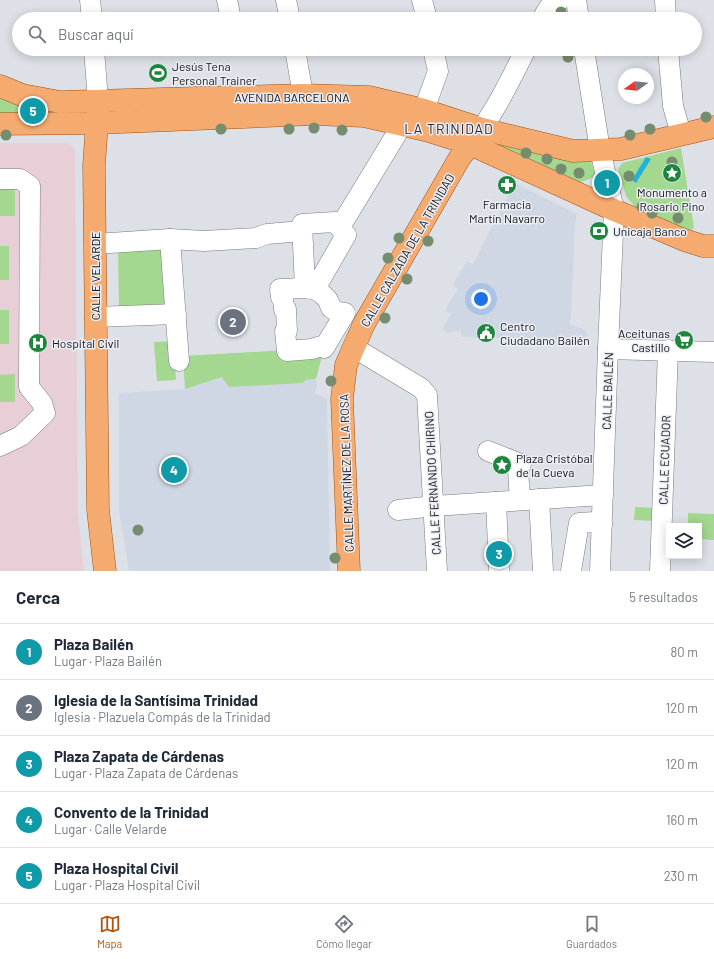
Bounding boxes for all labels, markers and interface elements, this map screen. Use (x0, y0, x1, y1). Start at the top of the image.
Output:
search box (12, 12, 702, 56)
icon: search (26, 23, 48, 45)
text: Buscar aquí (58, 25, 134, 43)
place label: Jesús Tena Personal Trainer (172, 59, 257, 87)
sports icon: Jesús Tena Personal Trainer (147, 62, 169, 84)
north arrow (618, 68, 654, 104)
street label: AVENIDA BARCELONA (235, 90, 349, 104)
pin: 5 (20, 96, 46, 126)
district label: LA TRINIDAD (404, 120, 494, 137)
place icon: Monumento a Rosario Pino (661, 162, 683, 184)
pin: 1 (594, 168, 620, 198)
street label: CALLE CALZADA DE LA TRINIDAD (357, 171, 457, 329)
pharmacy icon: Farmacia Martín Navarro (496, 174, 518, 196)
place label: Monumento a Rosario Pino (637, 185, 707, 213)
place label: Farmacia Martín Navarro (469, 197, 545, 225)
bank icon: Unicaja Banco (588, 220, 610, 242)
place label: Unicaja Banco (613, 224, 687, 238)
street label: CALLE VELARDE (88, 232, 102, 320)
your location (471, 289, 491, 309)
pin: 2 (220, 307, 246, 337)
place label: Centro Ciudadano Bailén (500, 319, 590, 347)
public building icon: Centro Ciudadano Bailén (475, 322, 497, 344)
place label: Aceitunas Castillo (618, 326, 670, 354)
supermarket icon: Aceitunas Castillo (673, 329, 695, 351)
hospital icon: Hospital Civil (27, 332, 49, 354)
place label: Hospital Civil (52, 336, 119, 350)
street label: CALLE BAILÉN (599, 352, 615, 430)
street label: CALLE MARTÍNEZ DE LA ROSA (336, 394, 356, 552)
street label: CALLE FERNANDO CHIRINO (421, 411, 443, 555)
street label: CALLE ECUADOR (655, 415, 673, 505)
place label: Plaza Cristóbal de la Cueva (516, 451, 592, 479)
place icon: Plaza Cristóbal de la Cueva (491, 454, 513, 476)
pin: 4 (161, 455, 187, 485)
map controls (666, 523, 702, 559)
button: layers (666, 523, 702, 559)
pin: 3 (486, 539, 512, 569)
text: Cerca (16, 587, 60, 607)
text: 5 resultados (629, 589, 698, 605)
text: Plaza Bailén (54, 635, 133, 653)
text: 1 (27, 644, 31, 660)
text: 80 m (671, 644, 698, 660)
text: Lugar · Plaza Bailén (54, 653, 162, 669)
text: Iglesia de la Santísima Trinidad (54, 691, 258, 709)
text: 2 (25, 700, 33, 716)
text: 120 m (666, 700, 698, 716)
text: Iglesia · Plazuela Compás de la Trinidad (54, 709, 271, 725)
text: Plaza Zapata de Cárdenas (54, 747, 224, 765)
text: 3 (25, 756, 33, 772)
text: 120 m (666, 756, 698, 772)
text: Lugar · Plaza Zapata de Cárdenas (54, 765, 238, 781)
text: Convento de la Trinidad (54, 803, 209, 821)
text: 4 (25, 812, 33, 828)
text: 160 m (666, 812, 698, 828)
text: Lugar · Calle Velarde (54, 821, 167, 837)
text: Plaza Hospital Civil (54, 859, 179, 877)
text: 5 (25, 868, 33, 884)
text: 230 m (664, 868, 698, 884)
text: Lugar · Plaza Hospital Civil (54, 877, 200, 893)
tab: Mapa (97, 913, 122, 950)
tab: Cómo llegar (316, 913, 372, 950)
tab: Guardados (566, 913, 617, 950)

